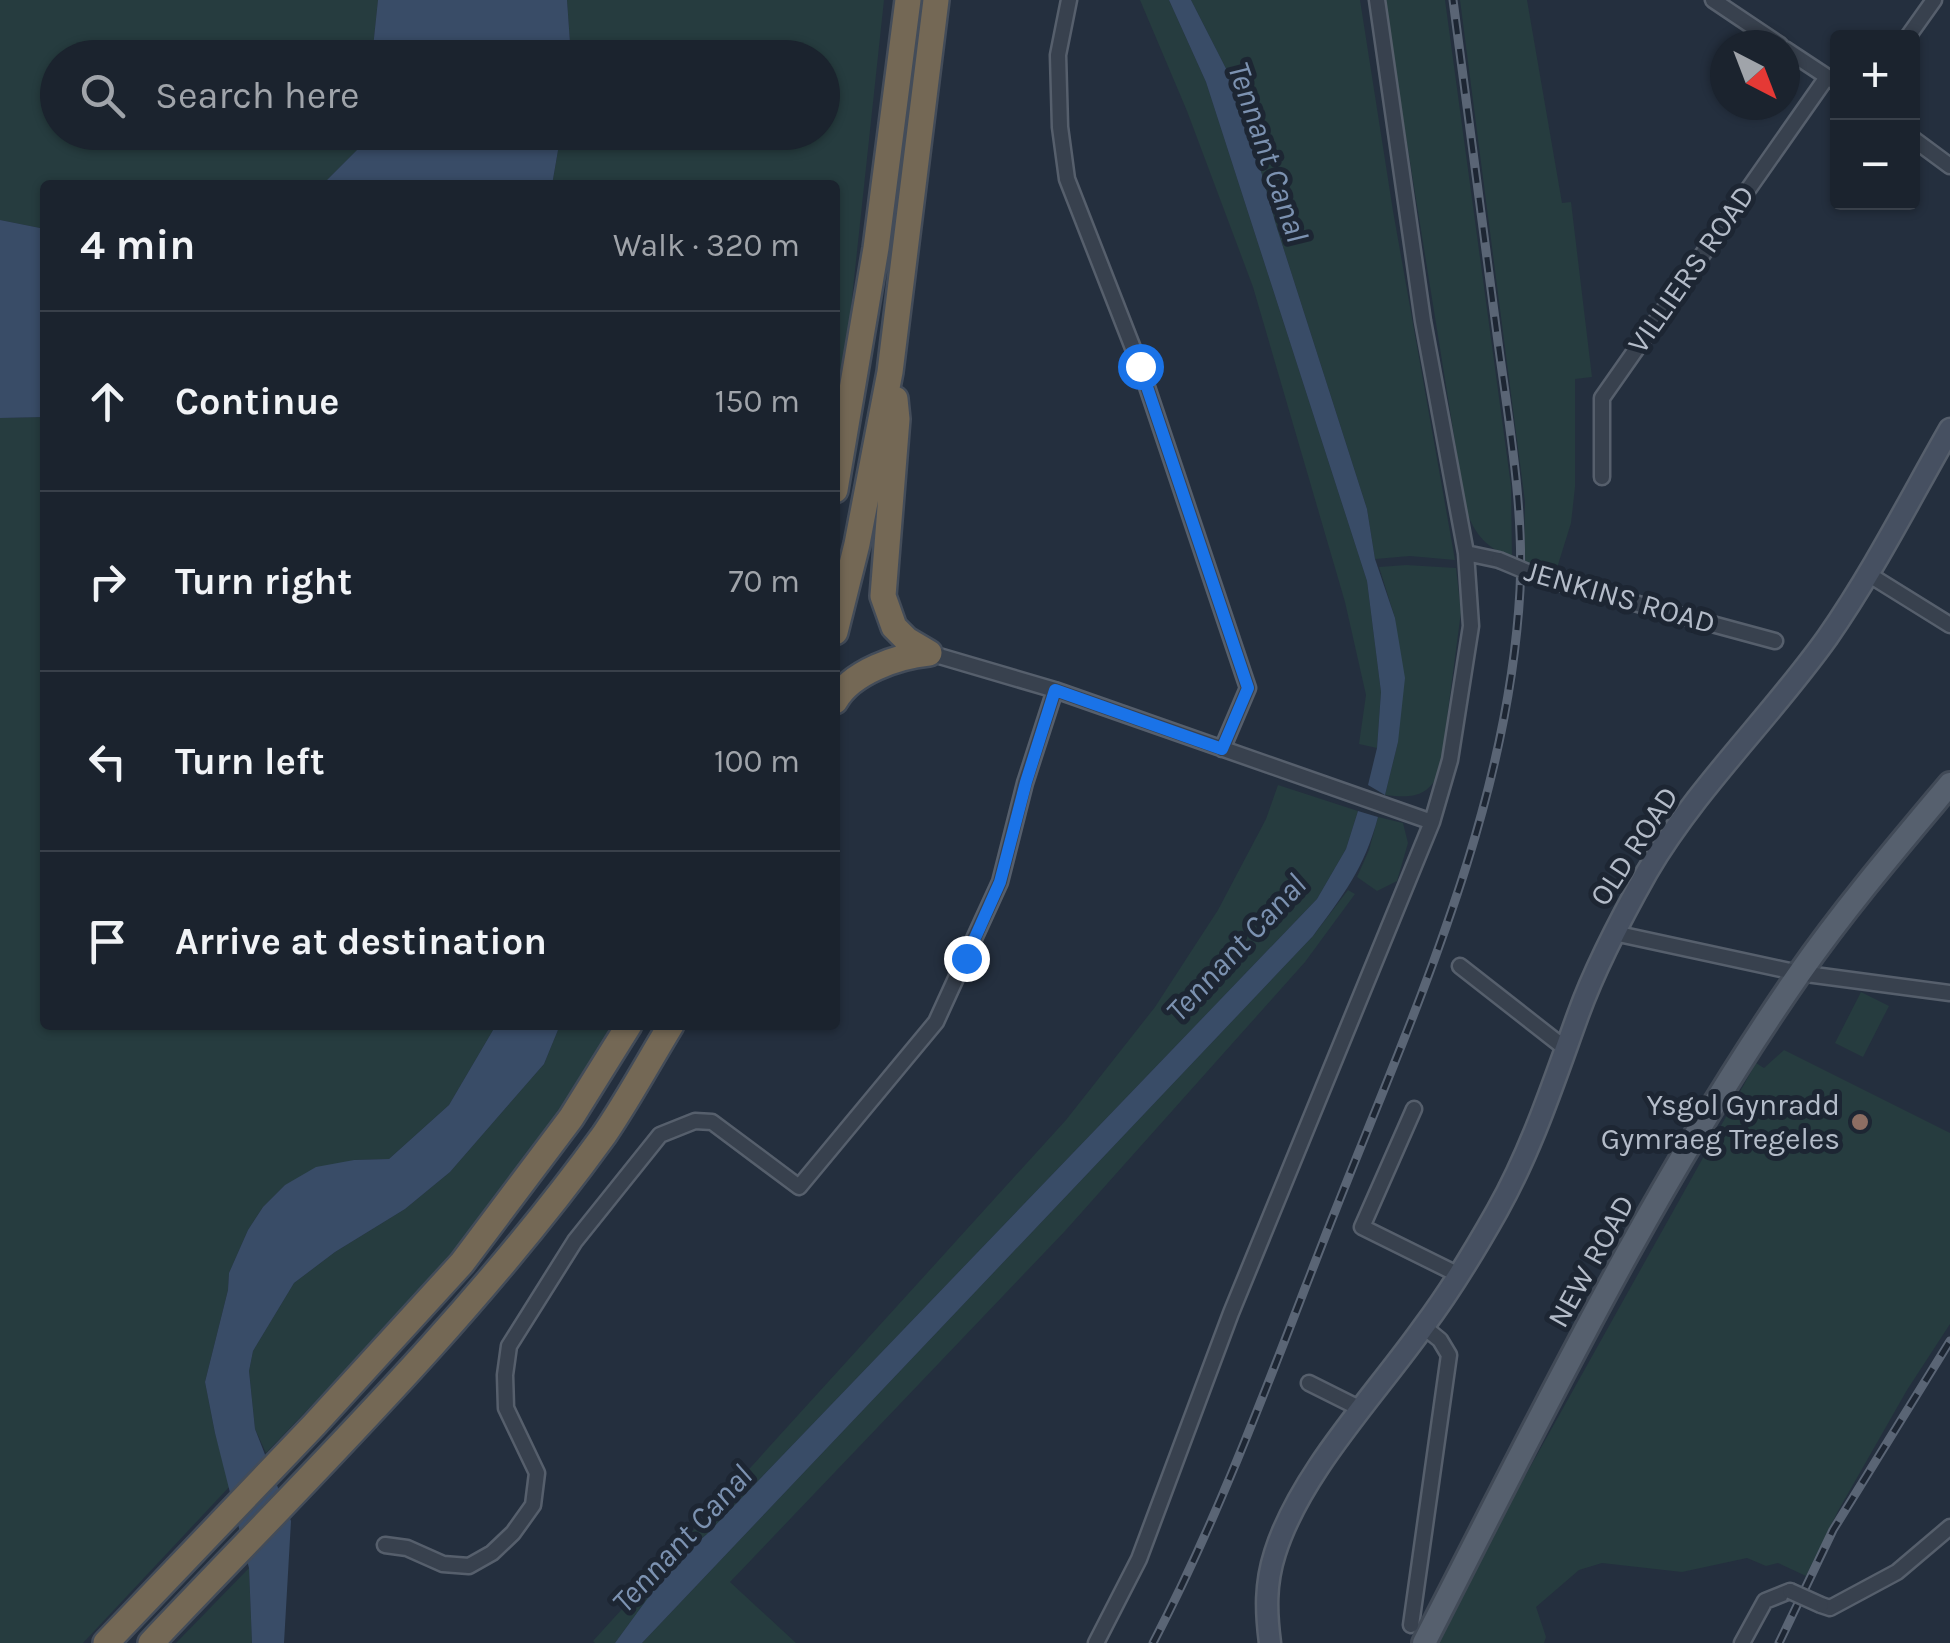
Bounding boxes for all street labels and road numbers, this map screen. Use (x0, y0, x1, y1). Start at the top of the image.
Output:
street label: VILLIERS ROAD (1620, 178, 1762, 360)
street label: JENKINS ROAD (1521, 553, 1719, 641)
street label: OLD ROAD (1582, 780, 1686, 912)
street label: NEW ROAD (1540, 1188, 1642, 1334)

